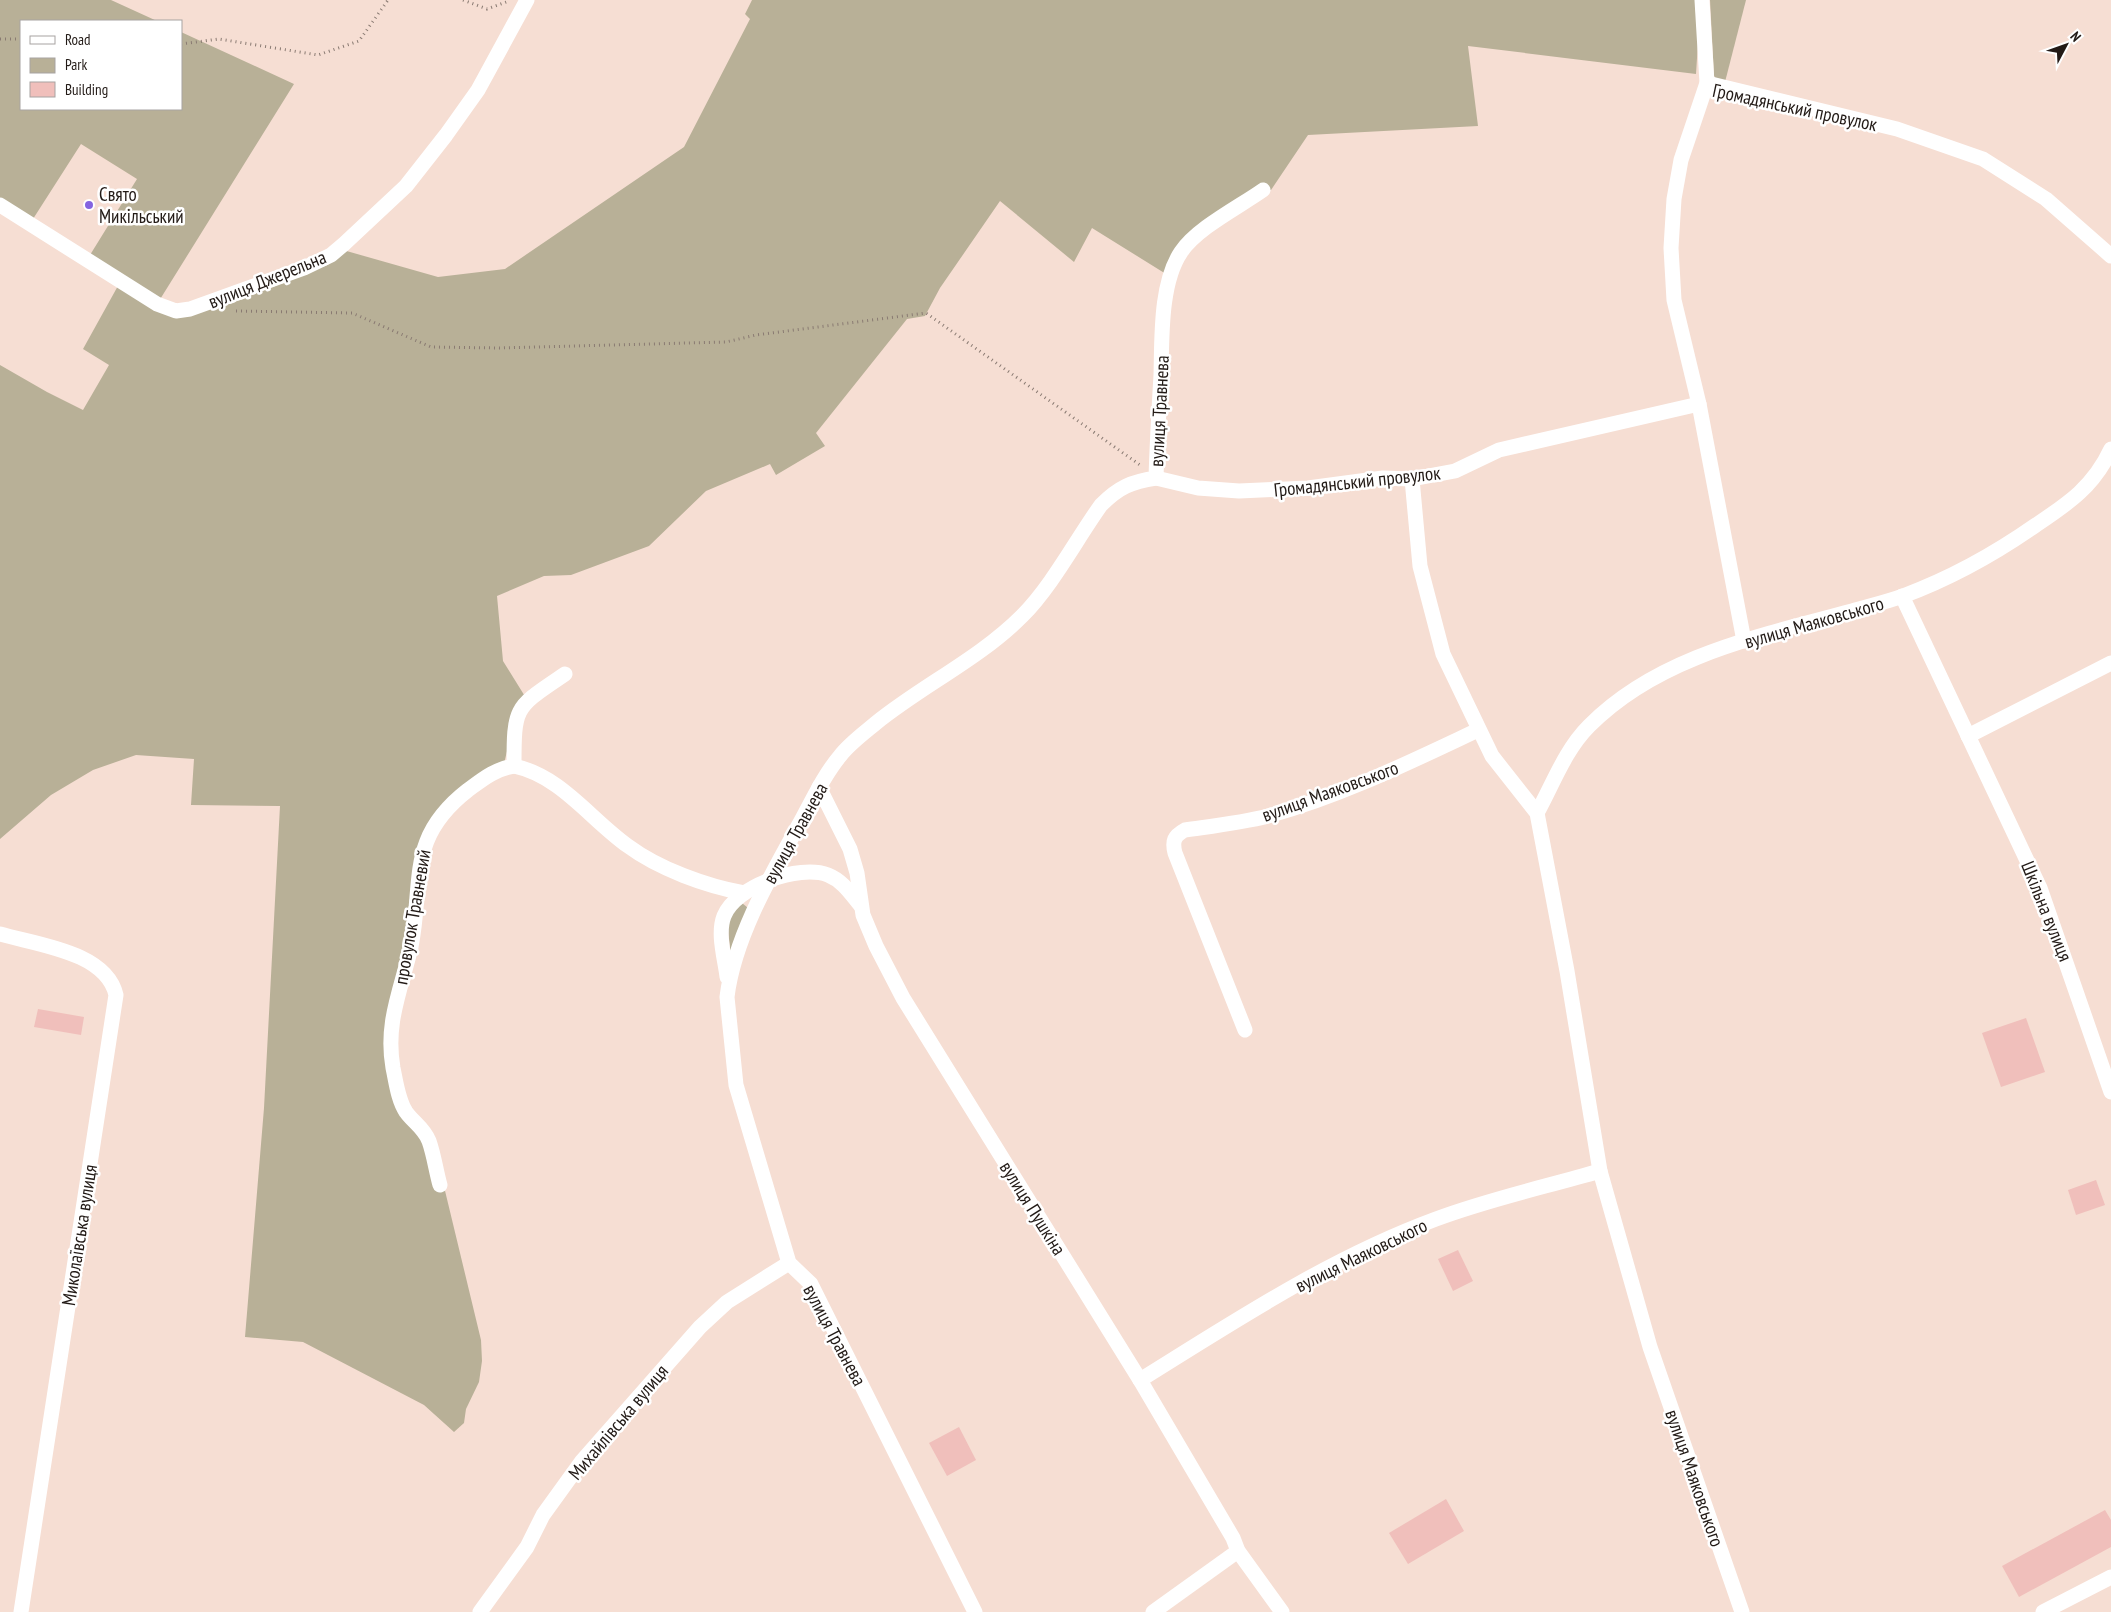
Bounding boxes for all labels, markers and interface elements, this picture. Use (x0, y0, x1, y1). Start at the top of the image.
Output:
legend (20, 20, 182, 110)
north arrow (2041, 20, 2091, 70)
text: N (2067, 28, 2085, 45)
text: Road (65, 30, 91, 49)
text: Park (65, 55, 87, 74)
street label: Громадянський провулок (1711, 78, 1880, 136)
text: Building (65, 80, 108, 99)
place label: Свято Микільський (99, 182, 184, 228)
marker: Свято Микільський (83, 199, 95, 211)
street label: вулиця Джерельна (205, 244, 329, 314)
street label: вулиця Травнева (1144, 355, 1174, 467)
street label: Громадянський провулок (1272, 460, 1442, 502)
street label: вулиця Маяковського (1742, 591, 1886, 653)
street label: вулиця Маяковського (1258, 755, 1402, 827)
street label: вулиця Травнева (757, 778, 833, 888)
street label: провулок Травневий (388, 848, 436, 986)
street label: Шкільна вулиця (2016, 857, 2078, 965)
street label: вулиця Пушкіна (995, 1157, 1071, 1259)
street label: Миколаївська вулиця (56, 1163, 102, 1307)
street label: вулиця Маяковського (1291, 1213, 1431, 1297)
street label: вулиця Травнева (798, 1280, 872, 1390)
street label: Михайлівська вулиця (563, 1360, 673, 1484)
street label: вулиця Маяковського (1660, 1406, 1730, 1550)

